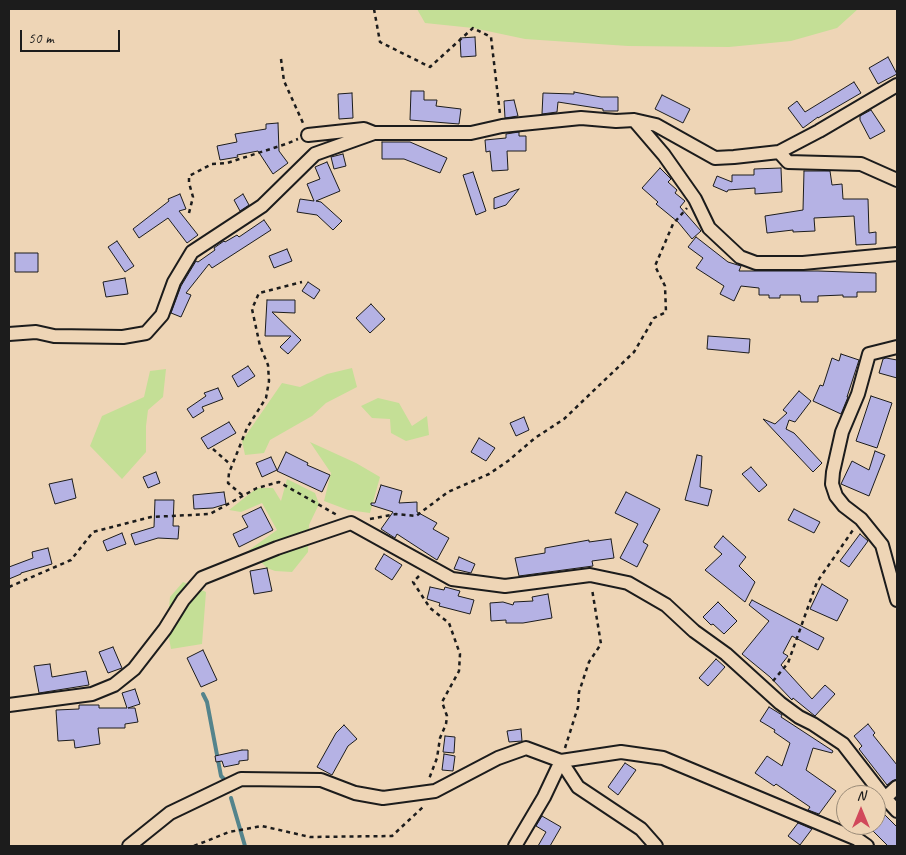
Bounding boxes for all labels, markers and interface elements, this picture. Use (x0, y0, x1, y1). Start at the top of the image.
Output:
scale bar (22, 20, 122, 52)
text: 50 m (28, 29, 54, 48)
north arrow (836, 785, 886, 835)
text: N (857, 787, 865, 804)

